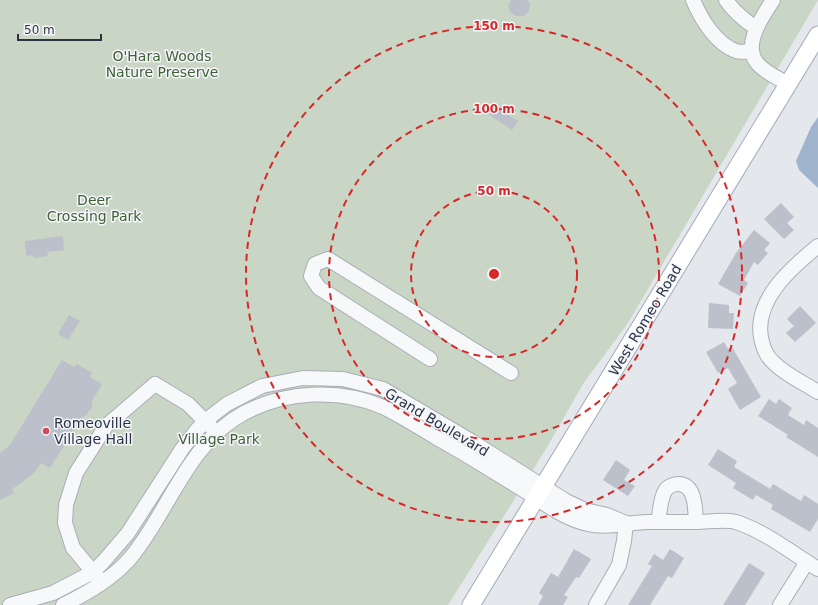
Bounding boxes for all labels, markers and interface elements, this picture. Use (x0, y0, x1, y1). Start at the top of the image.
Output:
scale bar (18, 16, 101, 42)
text: 150 m (473, 19, 515, 33)
text: 50 m (24, 23, 55, 37)
park label: O'Hara Woods Nature Preserve (106, 48, 218, 80)
text: 100 m (473, 102, 515, 116)
text: 50 m (477, 184, 511, 198)
park label: Deer Crossing Park (47, 192, 142, 224)
street label: West Romeo Road (605, 261, 685, 379)
centre of rings (487, 267, 501, 281)
street label: Grand Boulevard (382, 385, 492, 459)
place label: Romeoville Village Hall (54, 415, 132, 447)
marker: Romeoville Village Hall (41, 426, 51, 436)
park label: Village Park (178, 431, 261, 447)

